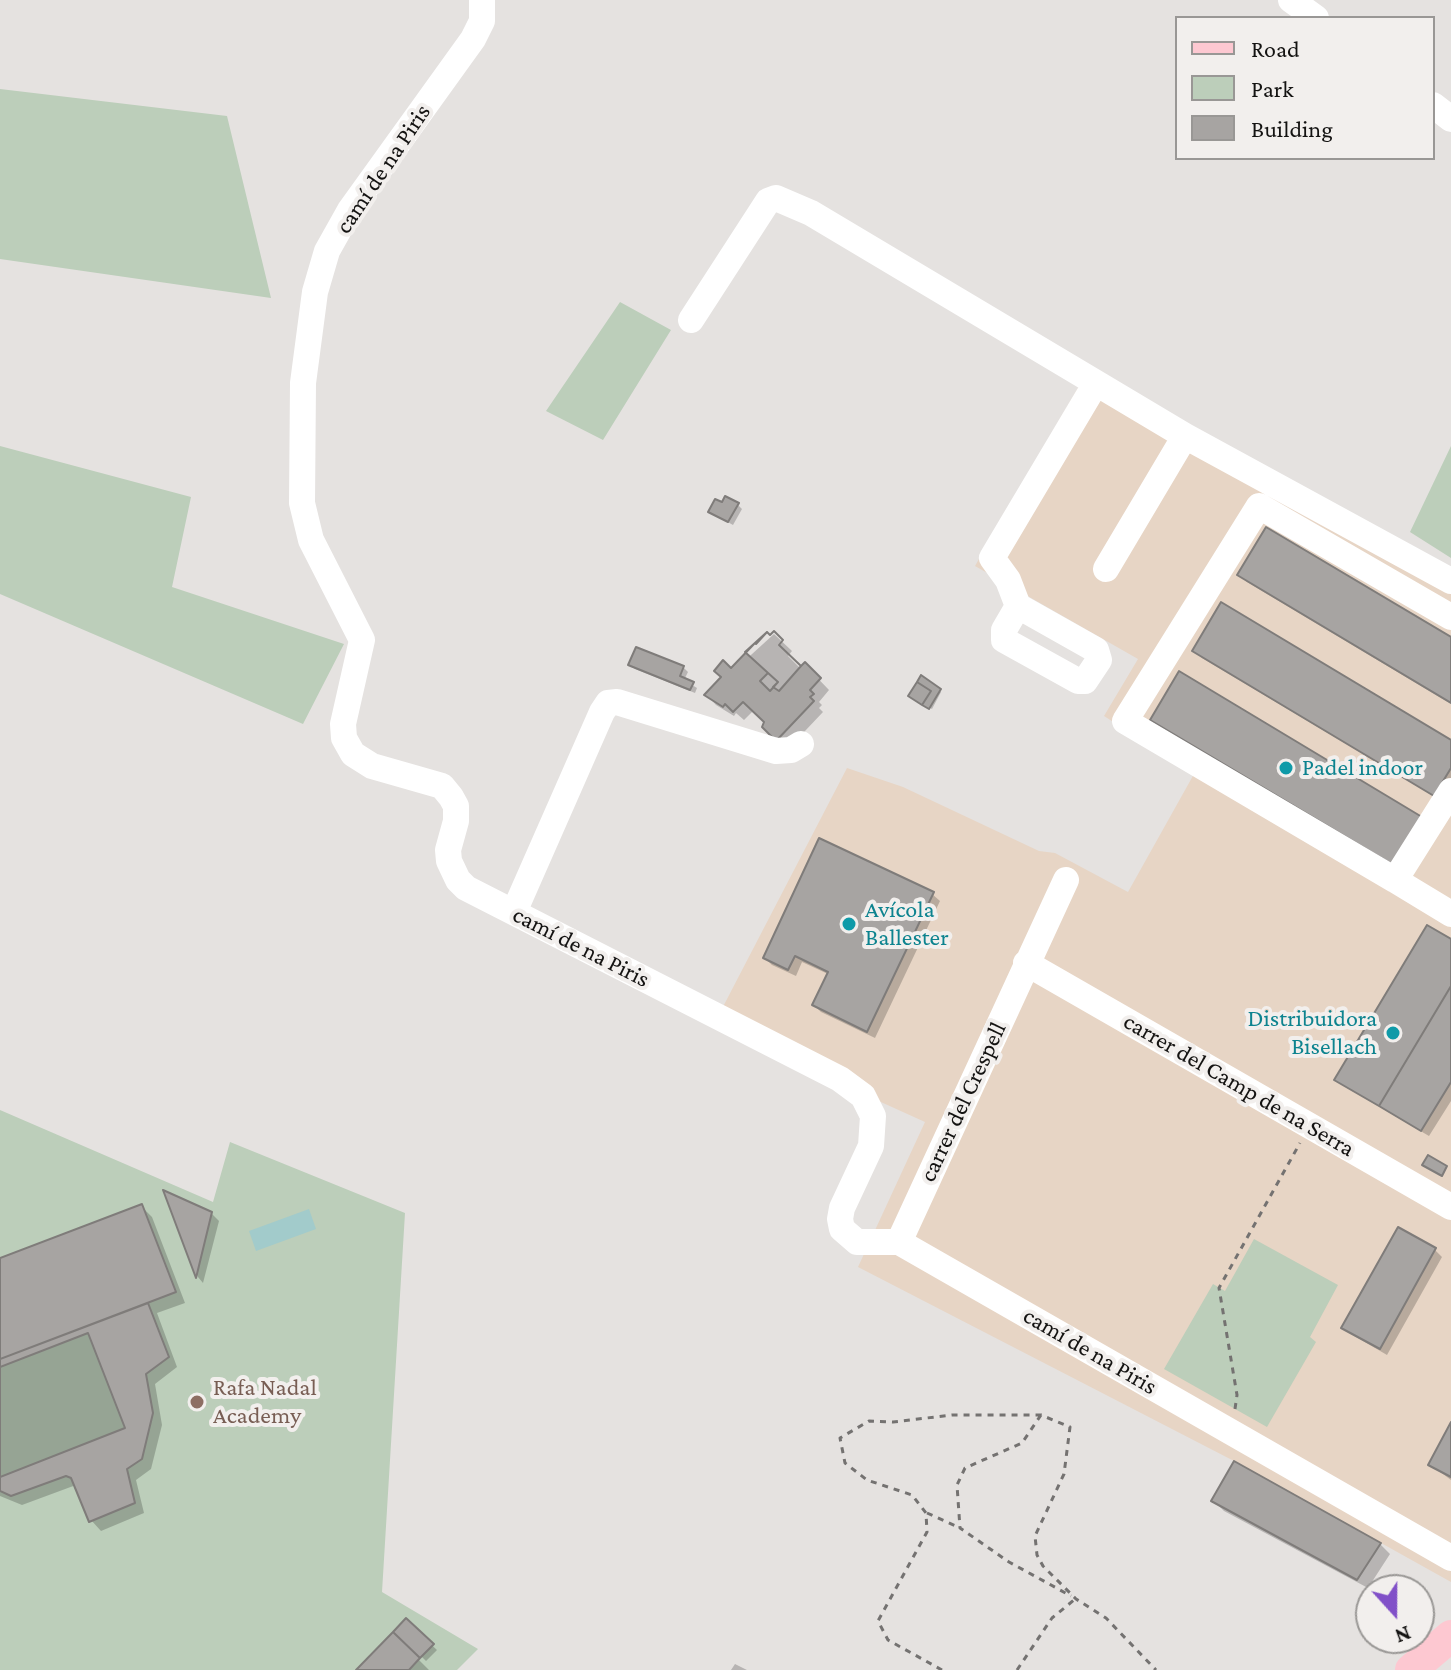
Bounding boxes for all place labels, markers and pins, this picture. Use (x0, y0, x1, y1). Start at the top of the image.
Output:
place label: Padel indoor (1302, 754, 1423, 782)
marker: Padel indoor (1277, 759, 1295, 777)
place label: Avícola Ballester (865, 896, 949, 952)
marker: Avícola Ballester (840, 915, 858, 933)
place label: Distribuidora Bisellach (1248, 1005, 1377, 1061)
marker: Distribuidora Bisellach (1384, 1024, 1402, 1042)
place label: Rafa Nadal Academy (213, 1374, 317, 1430)
marker: Rafa Nadal Academy (188, 1393, 206, 1411)

